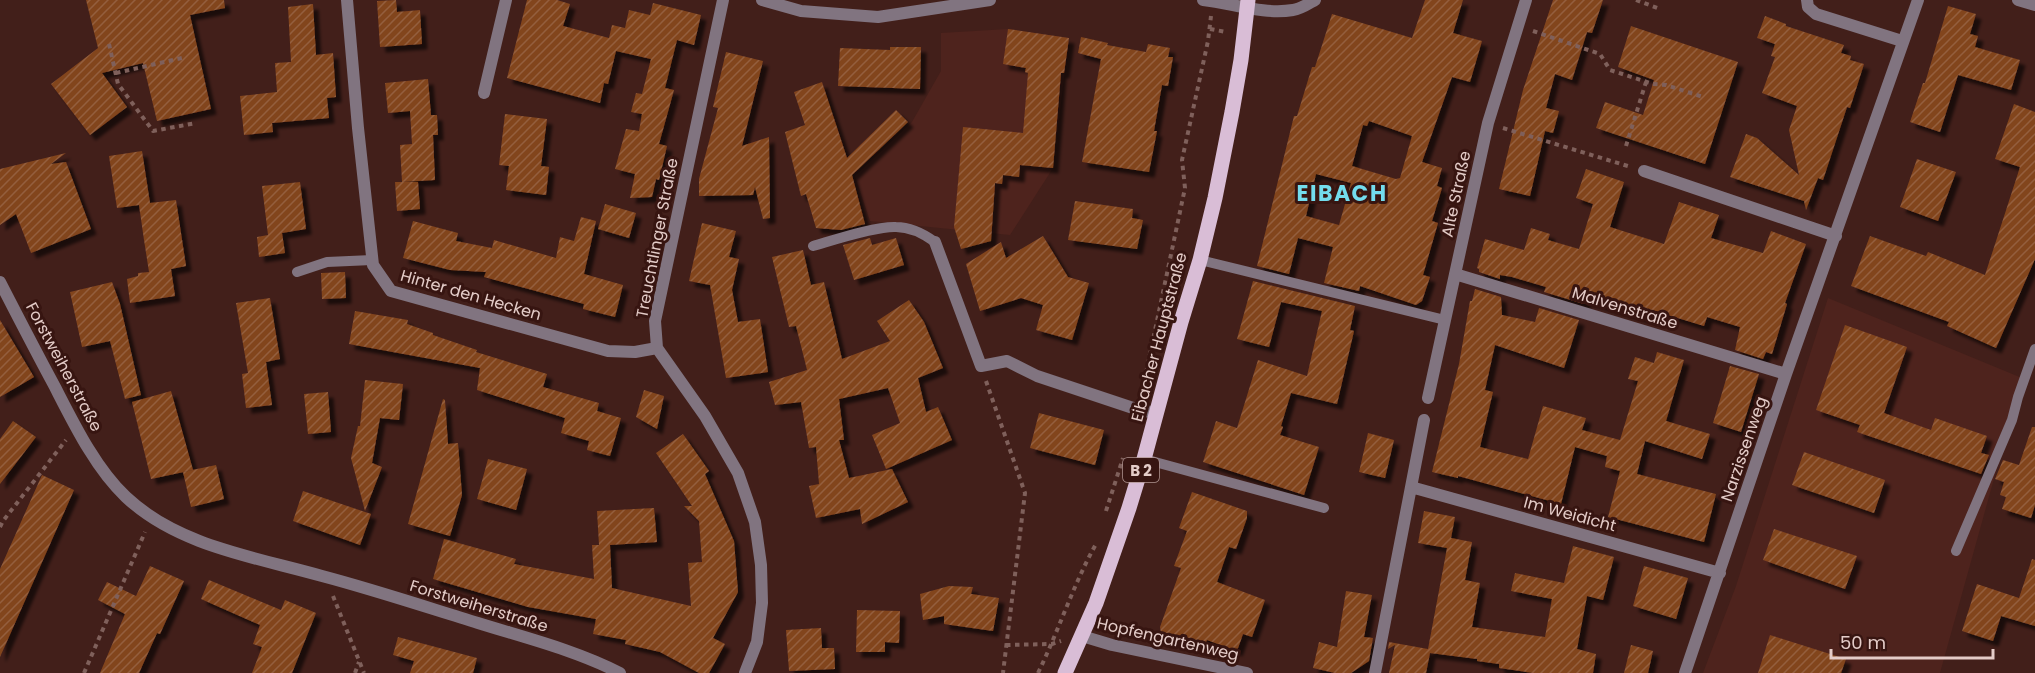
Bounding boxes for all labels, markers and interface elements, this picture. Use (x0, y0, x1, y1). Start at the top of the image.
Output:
street label: Alte Straße (1436, 149, 1476, 239)
street label: Treuchtlinger Straße (630, 156, 684, 320)
district label: EIBACH (1297, 178, 1387, 209)
street label: Eibacher Hauptstraße (1125, 250, 1193, 424)
street label: Hinter den Hecken (398, 264, 544, 326)
street label: Malvenstraße (1569, 281, 1681, 335)
street label: Forstweiherstraße (20, 298, 108, 436)
street label: Narzissenweg (1715, 393, 1773, 505)
road number: B 2 (1123, 458, 1159, 482)
street label: Im Weidicht (1521, 491, 1619, 537)
street label: Forstweiherstraße (407, 574, 551, 638)
street label: Hopfengartenweg (1095, 611, 1241, 667)
scale bar (1831, 622, 1993, 660)
text: 50 m (1840, 630, 1886, 655)

